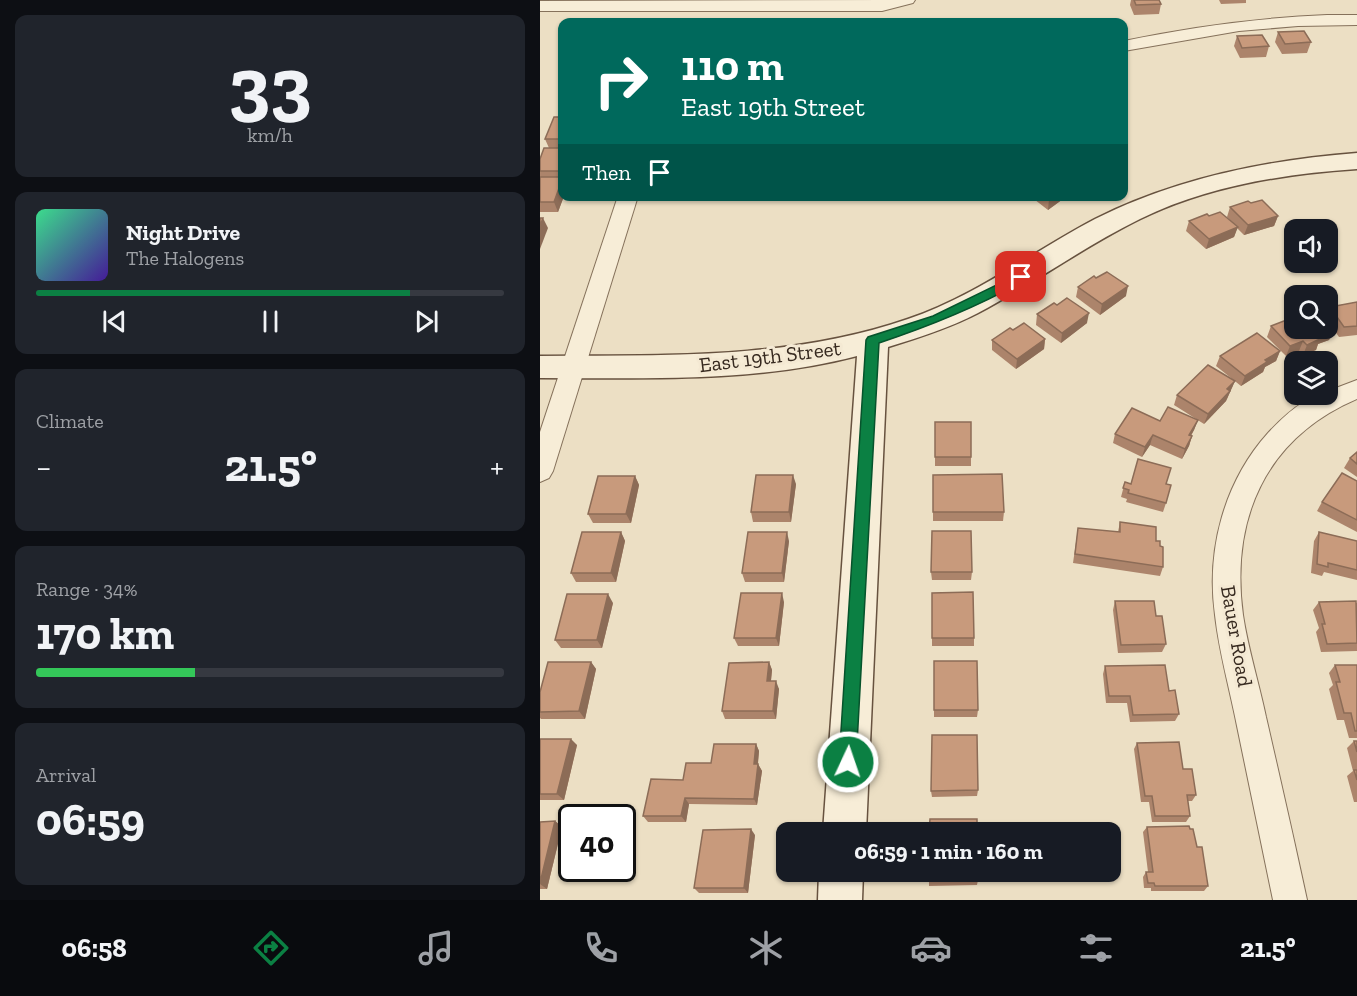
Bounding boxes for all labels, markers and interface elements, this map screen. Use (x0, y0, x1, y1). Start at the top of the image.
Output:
text: 33 (228, 37, 312, 131)
text: 110 m (681, 40, 784, 91)
icon: right (582, 42, 660, 120)
text: East 19th Street (681, 91, 865, 123)
text: km/h (247, 123, 293, 147)
icon: arrive (643, 156, 676, 189)
text: Then (582, 159, 631, 186)
text: Night Drive (126, 219, 240, 246)
map controls (1284, 219, 1338, 405)
button: sound (1284, 219, 1338, 273)
text: The Halogens (126, 246, 244, 270)
pin (995, 251, 1046, 302)
icon: arrive (1004, 260, 1037, 293)
button: search (1284, 285, 1338, 339)
icon: previous (98, 305, 131, 338)
icon: pause (254, 305, 287, 338)
icon: next (410, 305, 443, 338)
street label: East 19th Street (698, 335, 843, 377)
button: layers (1284, 351, 1338, 405)
text: Climate (36, 409, 104, 433)
text: 21.5° (225, 439, 317, 493)
text: − (36, 447, 51, 486)
text: + (490, 447, 504, 486)
text: Range · 34% (36, 577, 138, 601)
street label: Bauer Road (1216, 583, 1258, 689)
text: 170 km (36, 607, 174, 661)
position arrow (816, 730, 880, 794)
text: Arrival (36, 763, 96, 787)
text: 06:59 (36, 793, 145, 847)
speed limit sign: 40 (558, 804, 636, 882)
text: 06:59 · 1 min · 160 m (854, 838, 1043, 865)
icon: directions (250, 927, 292, 969)
icon: music (415, 927, 457, 969)
icon: phone (580, 927, 622, 969)
icon: climate (745, 927, 787, 969)
icon: car (910, 927, 952, 969)
icon: filters (1075, 927, 1117, 969)
text: 06:58 (62, 932, 127, 964)
text: 21.5° (1240, 932, 1295, 964)

